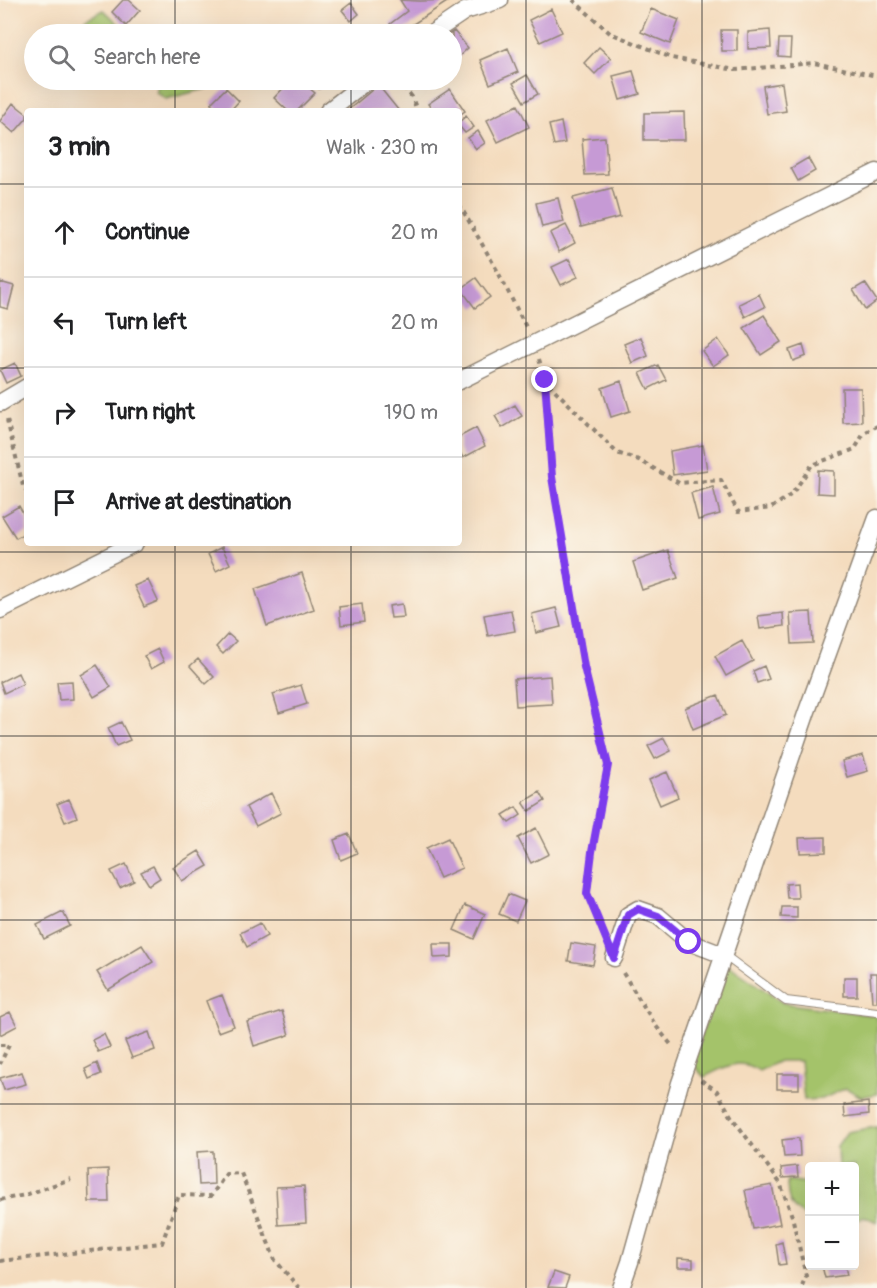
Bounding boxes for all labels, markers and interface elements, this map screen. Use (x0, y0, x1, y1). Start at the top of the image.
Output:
search box (24, 24, 462, 90)
icon: search (45, 41, 78, 74)
text: Search here (93, 43, 200, 71)
text: 3 min (48, 131, 110, 163)
text: Walk · 230 m (326, 135, 438, 160)
icon: ahead (48, 216, 81, 249)
text: Continue (105, 218, 189, 246)
text: 20 m (391, 220, 438, 245)
icon: left (48, 306, 81, 339)
text: Turn left (105, 308, 187, 336)
text: 20 m (391, 310, 438, 335)
route end (531, 366, 557, 392)
icon: right (48, 396, 81, 429)
text: Turn right (105, 398, 195, 426)
text: 190 m (384, 400, 438, 425)
icon: arrive (48, 486, 81, 519)
text: Arrive at destination (105, 488, 291, 516)
route start (675, 928, 701, 954)
map controls (805, 1162, 859, 1270)
button: + (805, 1162, 859, 1216)
button: − (805, 1216, 859, 1270)

